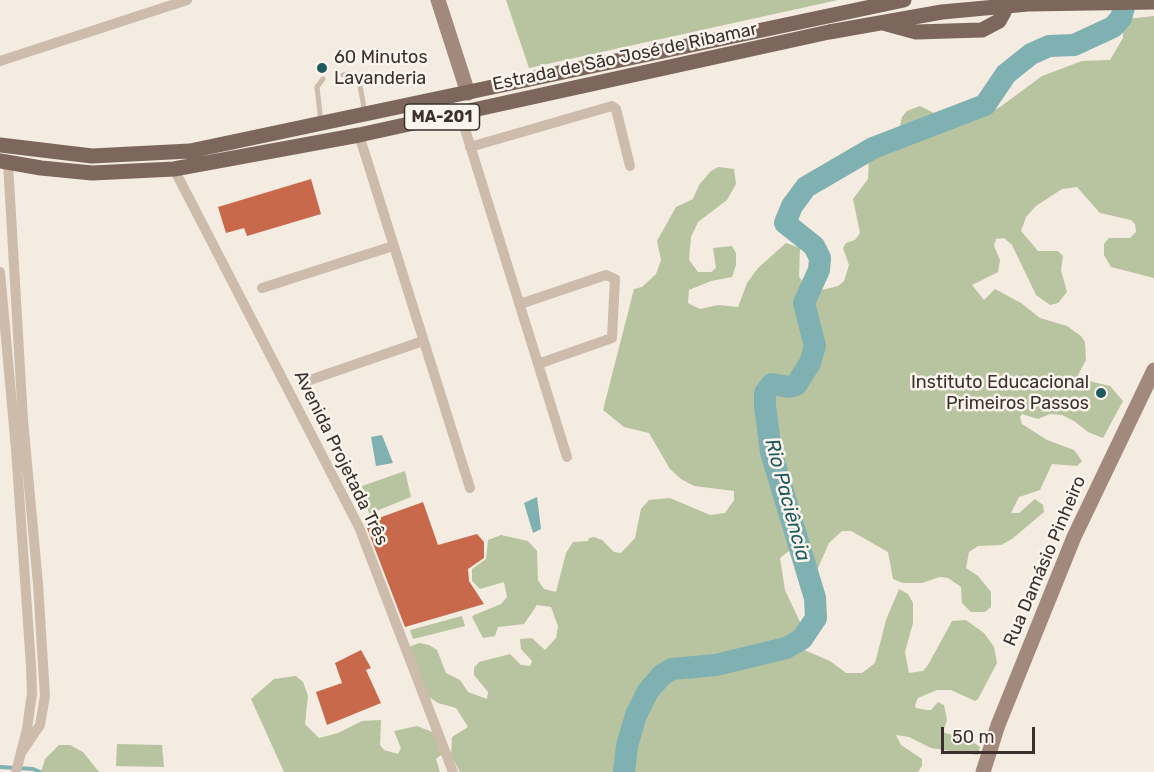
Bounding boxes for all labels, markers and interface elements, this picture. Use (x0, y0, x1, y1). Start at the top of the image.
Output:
street label: Estrada de São José de Ribamar (491, 18, 759, 96)
place label: 60 Minutos Lavanderia (334, 47, 428, 90)
marker: 60 Minutos Lavanderia (315, 61, 329, 75)
road number: MA-201 (404, 104, 480, 130)
street label: Avenida Projetada Três (289, 367, 393, 549)
place label: Instituto Educacional Primeiros Passos (911, 372, 1089, 415)
marker: Instituto Educacional Primeiros Passos (1094, 386, 1108, 400)
water label: Rio Paciência (759, 436, 815, 564)
street label: Rua Damásio Pinheiro (999, 473, 1091, 649)
scale bar (944, 715, 1038, 753)
text: 50 m (952, 726, 995, 748)

